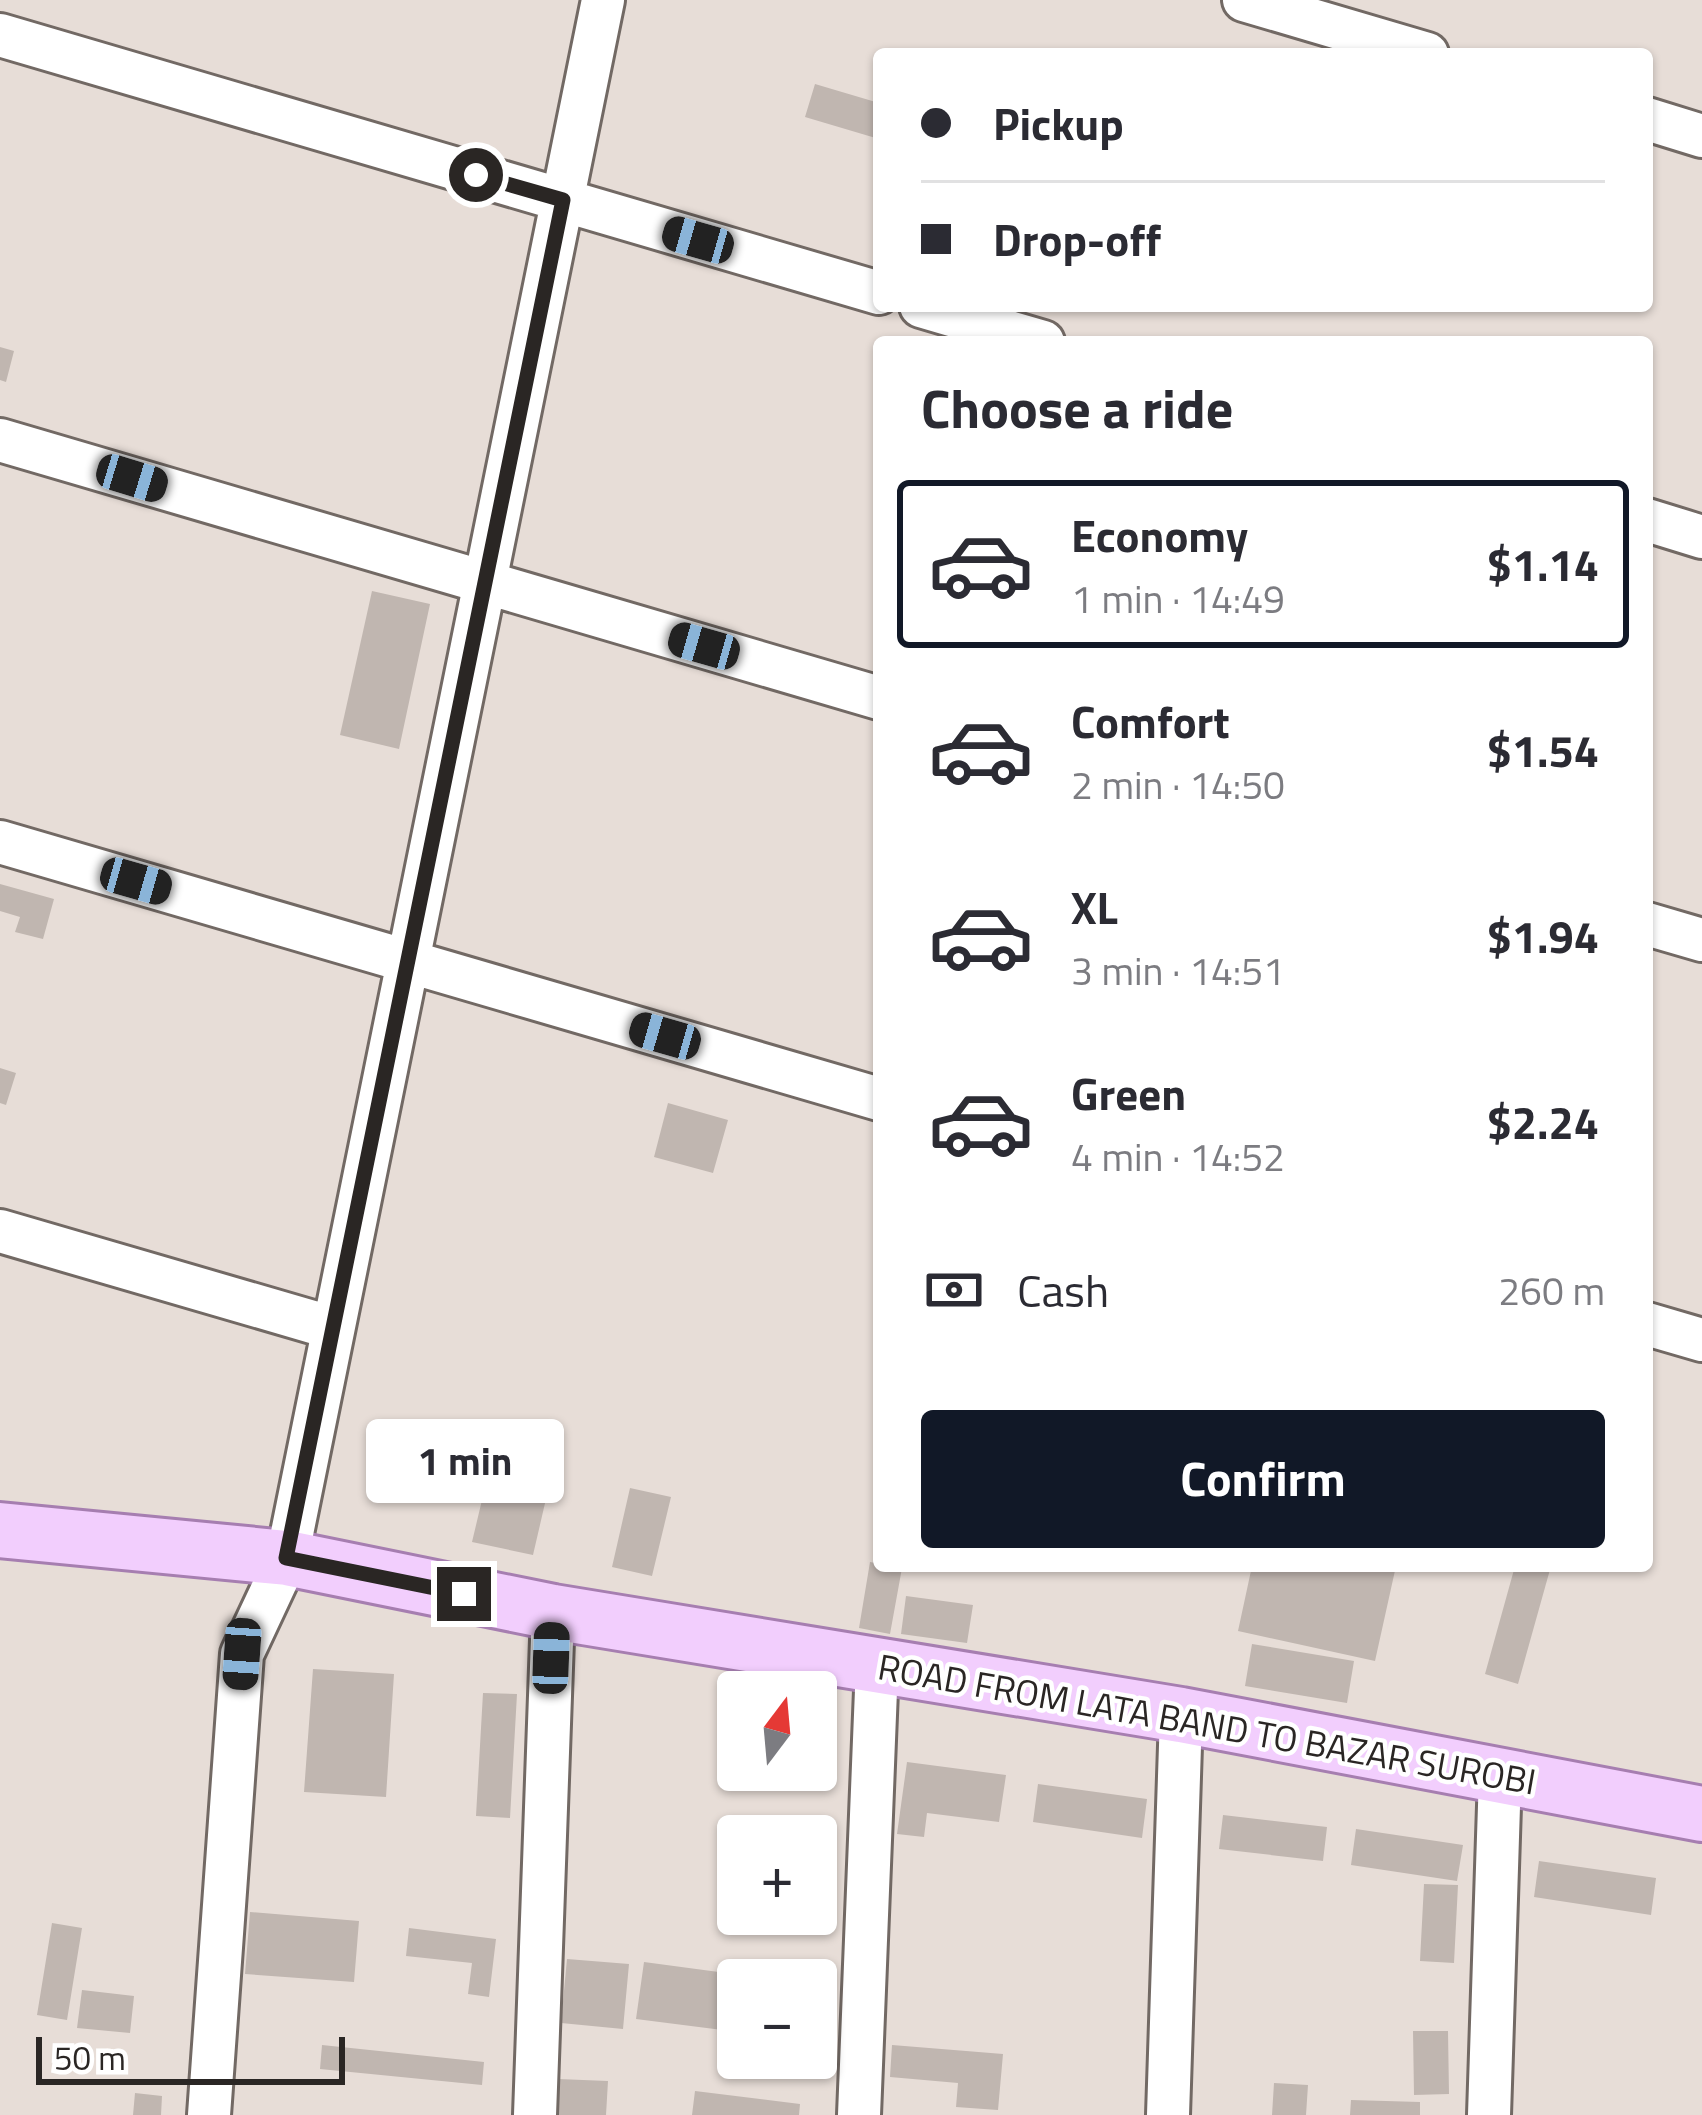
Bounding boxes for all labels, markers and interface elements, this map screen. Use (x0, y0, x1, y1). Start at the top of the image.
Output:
text: Pickup (993, 89, 1124, 157)
route start (449, 148, 503, 202)
text: Drop-off (993, 205, 1161, 273)
car (658, 213, 738, 267)
text: Choose a ride (921, 367, 1233, 449)
car (92, 450, 172, 506)
text: Economy (1071, 501, 1248, 569)
icon: car (927, 510, 1035, 618)
text: $1.14 (1487, 530, 1599, 598)
text: 1 min · 14:49 (1071, 569, 1285, 628)
car (664, 619, 744, 673)
text: Comfort (1071, 687, 1230, 755)
icon: car (927, 696, 1035, 804)
text: $1.54 (1487, 716, 1599, 784)
text: 2 min · 14:50 (1071, 755, 1285, 814)
car (96, 854, 176, 908)
text: XL (1071, 873, 1118, 941)
icon: car (927, 882, 1035, 990)
text: $1.94 (1487, 902, 1599, 970)
text: 3 min · 14:51 (1071, 941, 1285, 1000)
car (625, 1009, 705, 1063)
text: Green (1071, 1059, 1186, 1127)
icon: car (927, 1068, 1035, 1176)
text: $2.24 (1487, 1088, 1599, 1156)
text: 4 min · 14:52 (1071, 1127, 1285, 1186)
text: Cash (1017, 1256, 1109, 1324)
icon: cash (921, 1257, 987, 1323)
text: 260 m (1498, 1261, 1605, 1320)
button: Confirm (921, 1410, 1605, 1548)
callout: 1 min (365, 1420, 563, 1504)
text: 1 min (418, 1431, 512, 1490)
route end (437, 1567, 491, 1621)
car (222, 1617, 262, 1691)
car (532, 1621, 570, 1695)
street label: ROAD FROM LATA BAND TO BAZAR SUROBI (874, 1638, 1540, 1809)
north arrow (717, 1671, 837, 1791)
map controls (717, 1671, 837, 2079)
button: + (717, 1815, 837, 1935)
button: − (717, 1959, 837, 2079)
scale bar (36, 2031, 345, 2084)
text: 50 m (54, 2033, 126, 2083)

